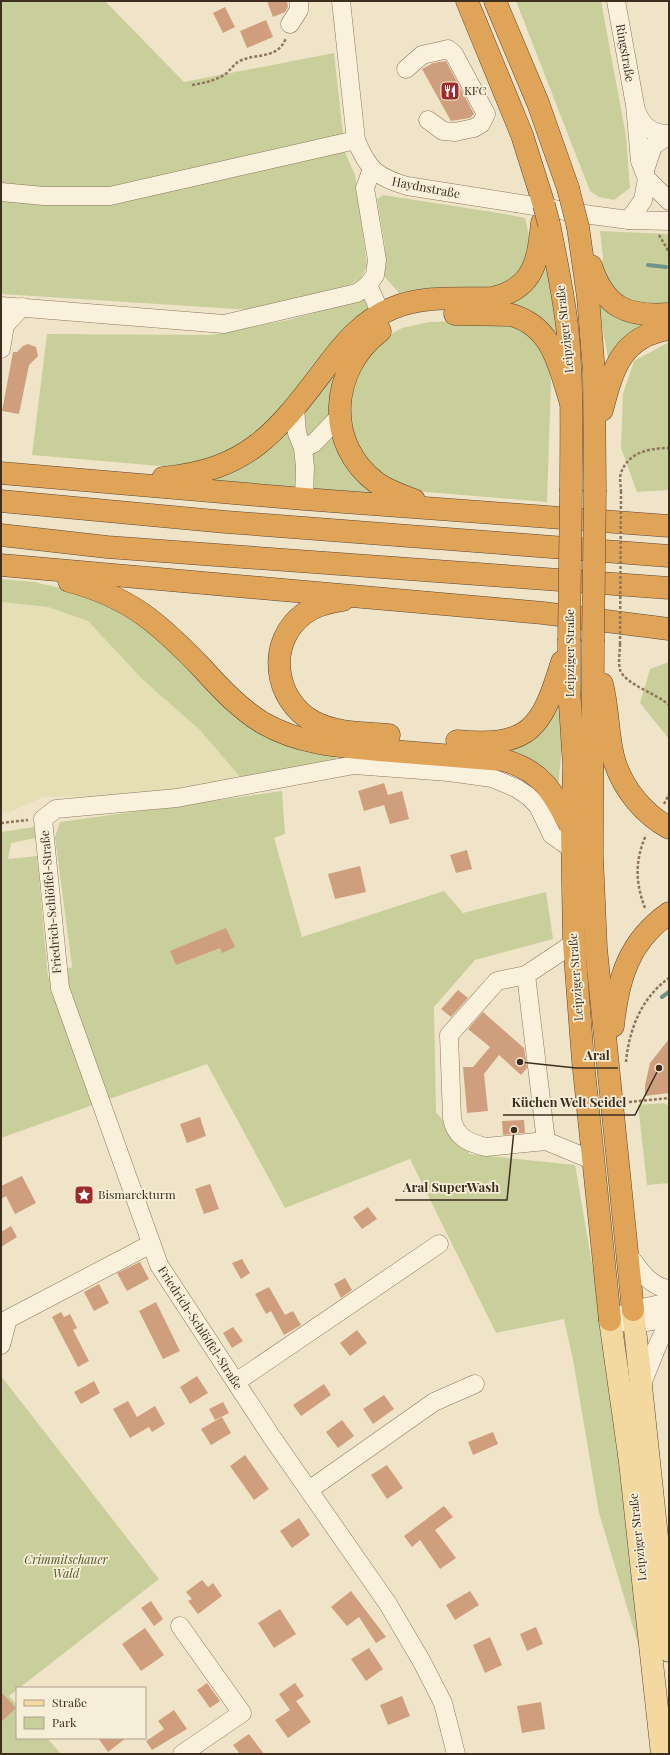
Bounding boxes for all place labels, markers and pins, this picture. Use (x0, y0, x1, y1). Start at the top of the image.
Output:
restaurant icon: KFC (439, 80, 461, 102)
place label: KFC (464, 82, 487, 98)
callout: Aral (576, 1043, 618, 1068)
callout: Küchen Welt Seidel (503, 1090, 635, 1115)
callout: Aral SuperWash (395, 1175, 507, 1200)
place icon: Bismarckturm (73, 1184, 95, 1206)
place label: Bismarckturm (98, 1186, 176, 1202)

